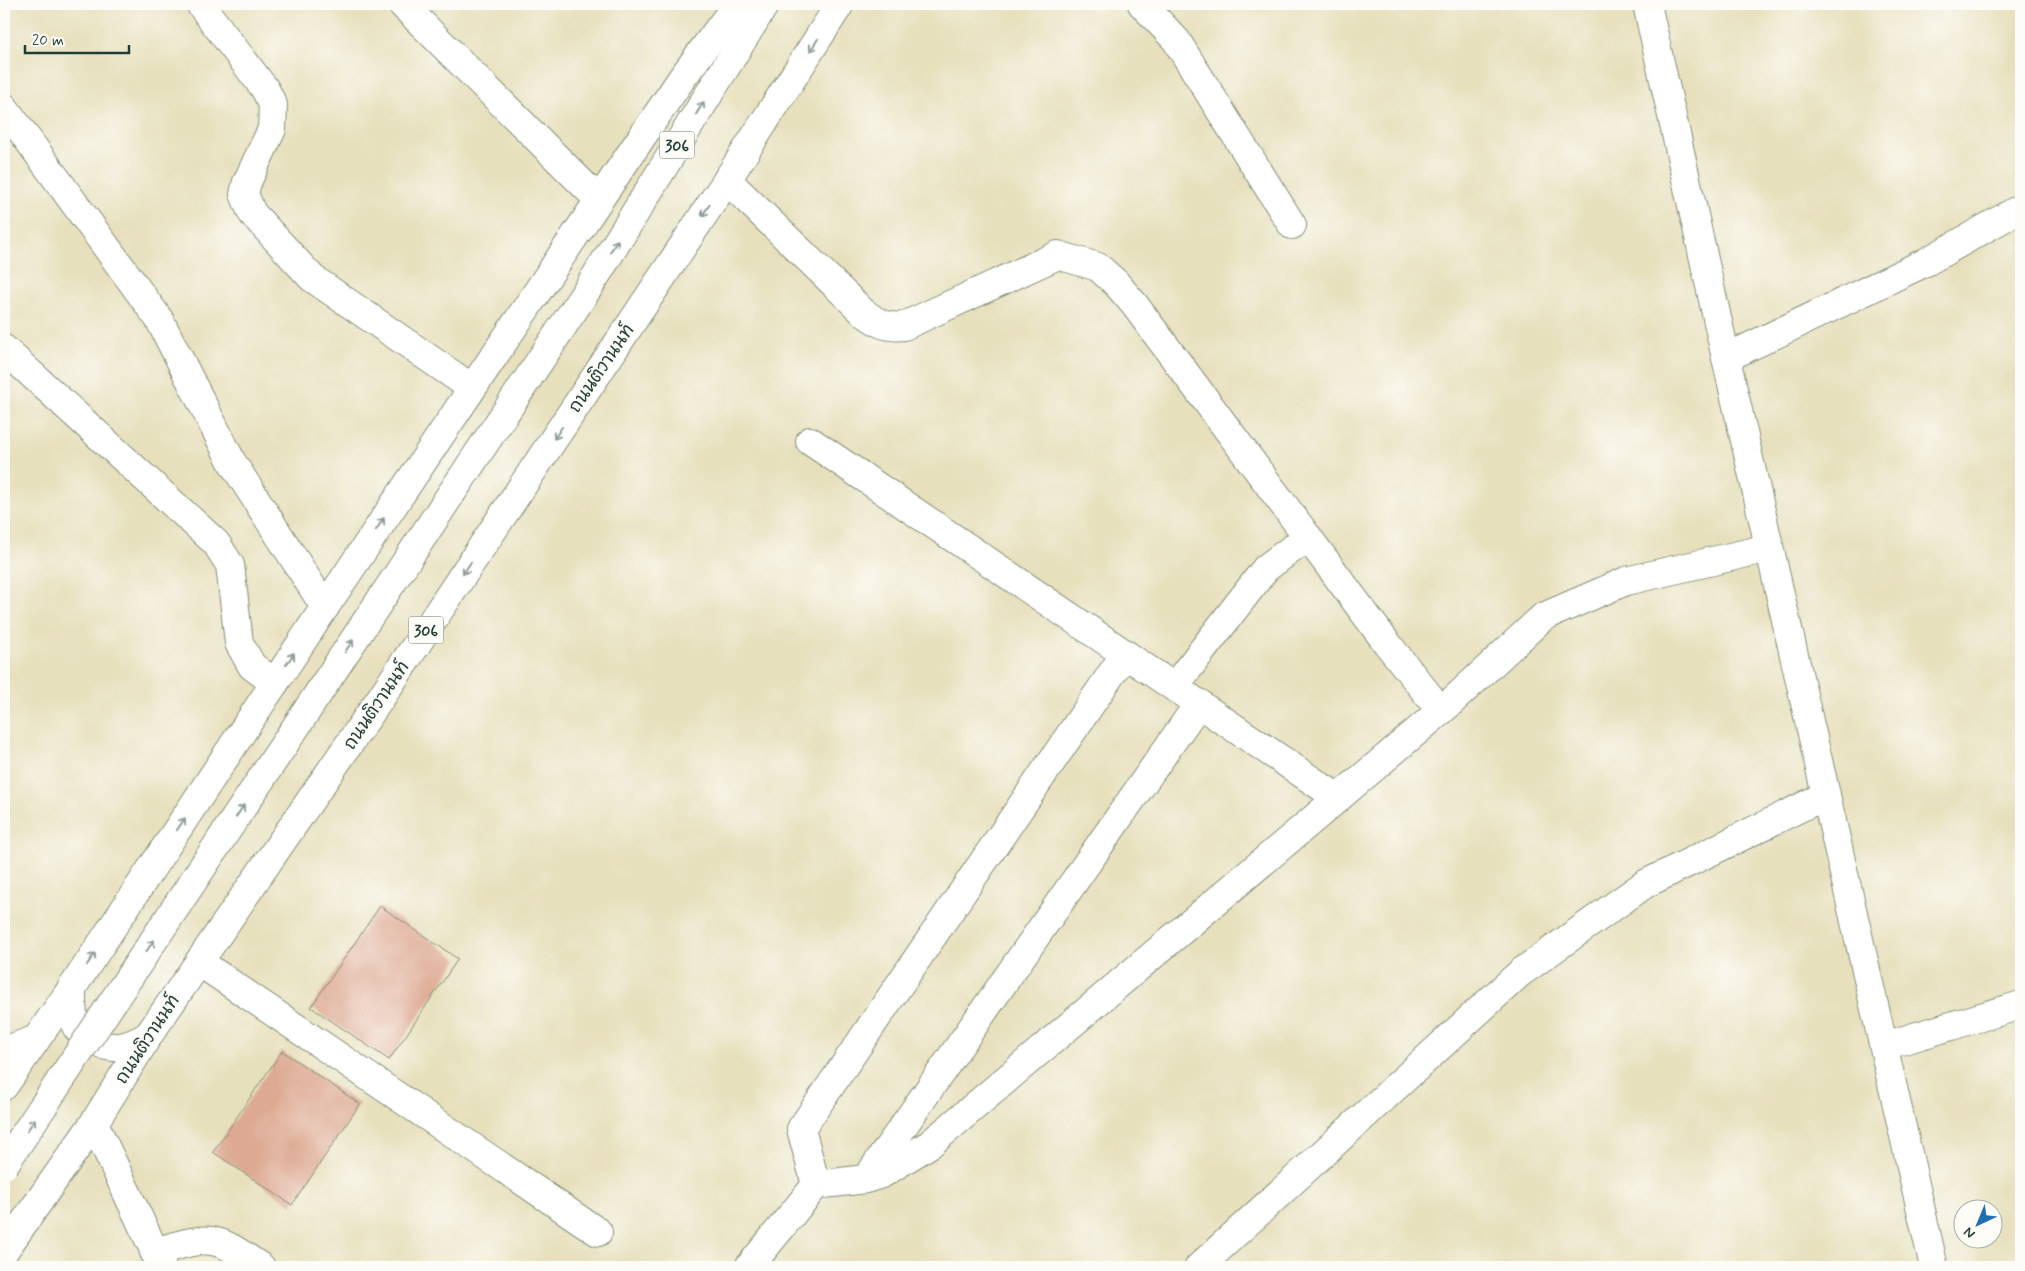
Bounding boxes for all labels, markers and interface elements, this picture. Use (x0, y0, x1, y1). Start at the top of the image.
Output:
scale bar (25, 22, 129, 54)
text: 20 m (32, 31, 64, 51)
one-way arrow (808, 37, 818, 51)
one-way arrow (696, 101, 706, 115)
road number: 306 (660, 132, 694, 158)
one-way arrow (701, 203, 711, 217)
one-way arrow (610, 239, 620, 253)
street label: ถนนติวานนท์ (562, 318, 640, 418)
one-way arrow (552, 426, 563, 440)
one-way arrow (376, 518, 386, 532)
one-way arrow (462, 561, 473, 575)
road number: 306 (408, 616, 444, 644)
one-way arrow (344, 639, 355, 653)
one-way arrow (285, 653, 295, 667)
street label: ถนนติวานนท์ (337, 655, 415, 755)
one-way arrow (235, 804, 245, 818)
one-way arrow (176, 817, 186, 831)
one-way arrow (145, 939, 155, 953)
one-way arrow (86, 953, 96, 967)
street label: ถนนติวานนท์ (108, 989, 186, 1089)
one-way arrow (26, 1118, 36, 1132)
north arrow (1952, 1198, 2002, 1248)
text: N (1960, 1223, 1979, 1242)

